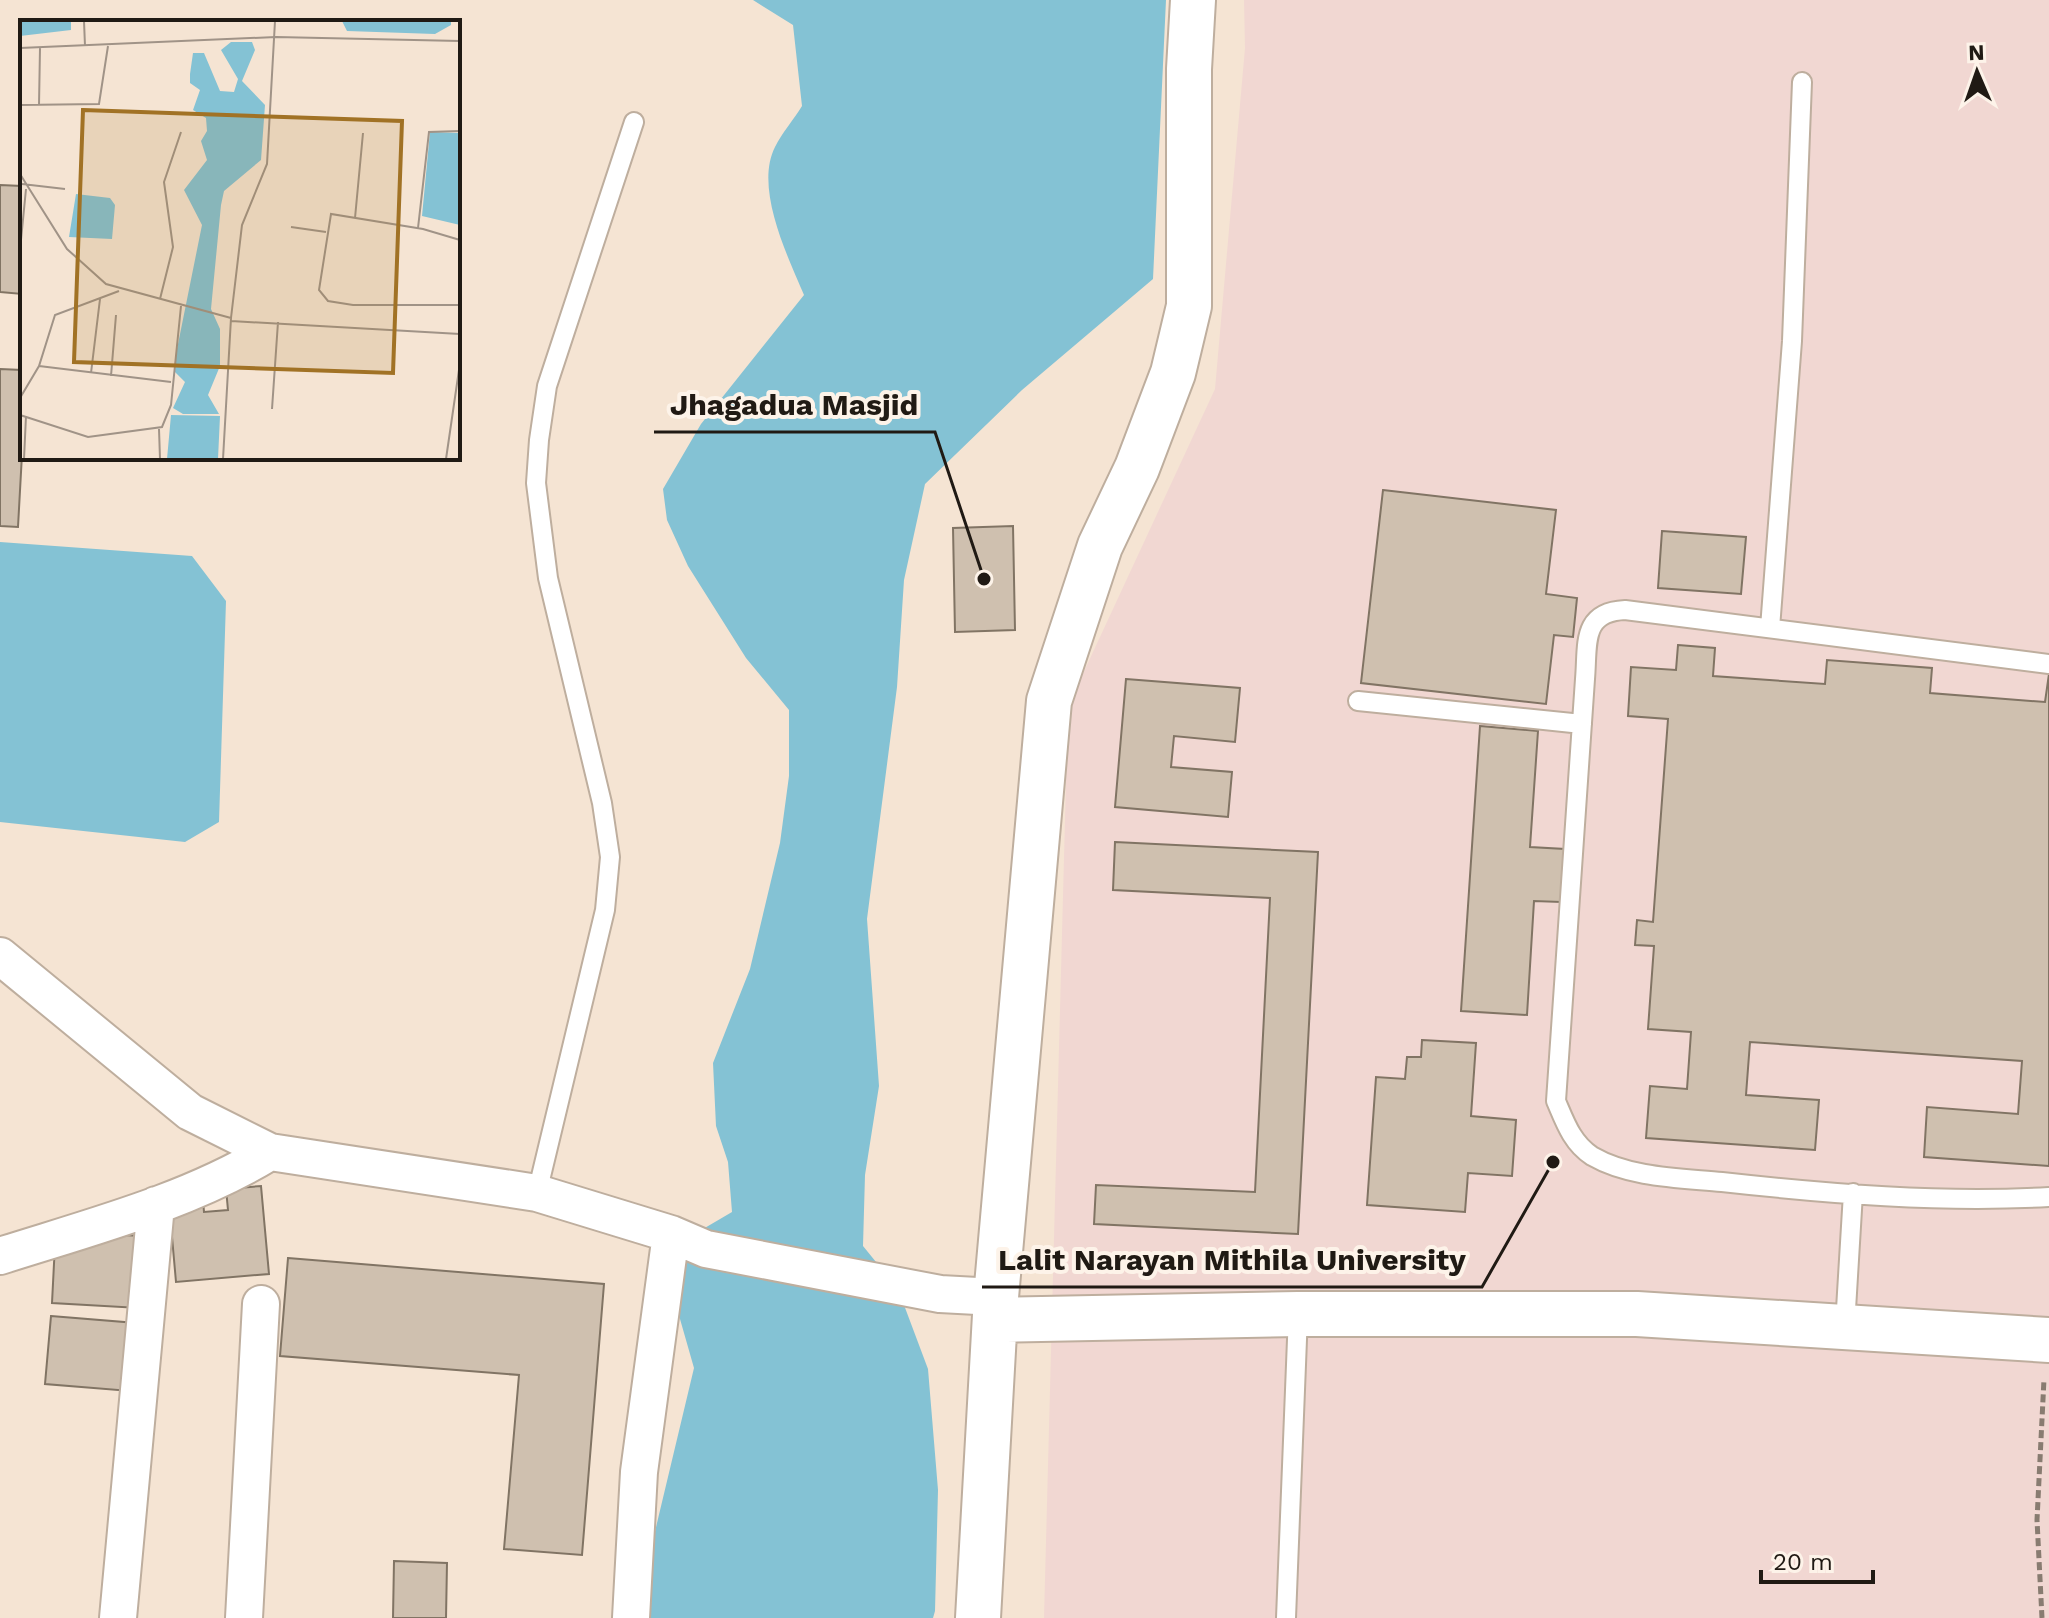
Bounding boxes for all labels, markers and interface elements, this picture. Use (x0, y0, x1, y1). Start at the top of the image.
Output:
inset map (20, 20, 460, 460)
north arrow (1937, 32, 2017, 112)
text: N (1968, 40, 1985, 65)
callout: Jhagadua Masjid (654, 378, 935, 432)
text: Jhagadua Masjid (670, 387, 918, 422)
callout: Lalit Narayan Mithila University (982, 1233, 1482, 1287)
text: Lalit Narayan Mithila University (998, 1242, 1466, 1277)
scale bar (1761, 1534, 1873, 1584)
text: 20 m (1773, 1548, 1833, 1576)

